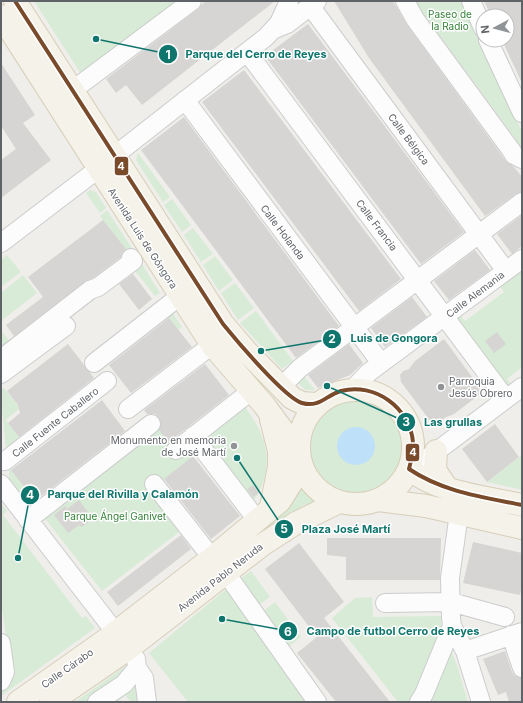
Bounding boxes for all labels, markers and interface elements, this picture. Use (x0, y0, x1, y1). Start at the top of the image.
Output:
park label: Paseo de la Radio (428, 8, 472, 32)
north arrow (475, 8, 515, 48)
text: N (478, 24, 493, 34)
callout: Parque del Cerro de Reyes (158, 43, 335, 66)
text: 1 (165, 47, 171, 62)
text: Parque del Cerro de Reyes (185, 47, 327, 61)
street label: Calle Bélgica (386, 111, 432, 167)
line badge: 4 (114, 156, 129, 176)
text: 4 (117, 159, 125, 173)
street label: Avenida Luis de Góngora (106, 185, 180, 291)
street label: Calle Francia (354, 197, 400, 253)
street label: Calle Holanda (258, 202, 308, 262)
street label: Calle Alemania (443, 268, 507, 320)
callout: Luis de Gongora (322, 327, 446, 350)
text: 2 (328, 331, 336, 346)
text: Luis de Gongora (350, 331, 438, 345)
place label: Parroquia Jesús Obrero (449, 375, 513, 399)
marker: Parroquia Jesús Obrero (436, 382, 446, 392)
street label: Calle Fuente Caballero (9, 384, 101, 460)
callout: Las grullas (396, 410, 490, 433)
text: 3 (402, 414, 410, 429)
text: Las grullas (424, 415, 482, 429)
place label: Monumento en memoria de José Martí (111, 434, 227, 458)
marker: Monumento en memoria de José Martí (229, 441, 239, 451)
line badge: 4 (405, 443, 420, 462)
text: 4 (409, 445, 417, 459)
callout: Parque del Rivilla y Calamón (20, 483, 207, 506)
text: 4 (26, 487, 34, 502)
text: Parque del Rivilla y Calamón (47, 487, 199, 501)
park label: Parque Ángel Ganivet (64, 509, 167, 522)
callout: Plaza José Martí (274, 517, 398, 540)
text: 5 (280, 521, 288, 536)
text: Plaza José Martí (302, 522, 391, 536)
street label: Avenida Pablo Neruda (175, 540, 265, 614)
callout: Campo de futbol Cerro de Reyes (278, 620, 487, 643)
text: 6 (284, 624, 292, 639)
text: Campo de futbol Cerro de Reyes (307, 624, 479, 638)
street label: Calle Cárabo (39, 646, 95, 690)

